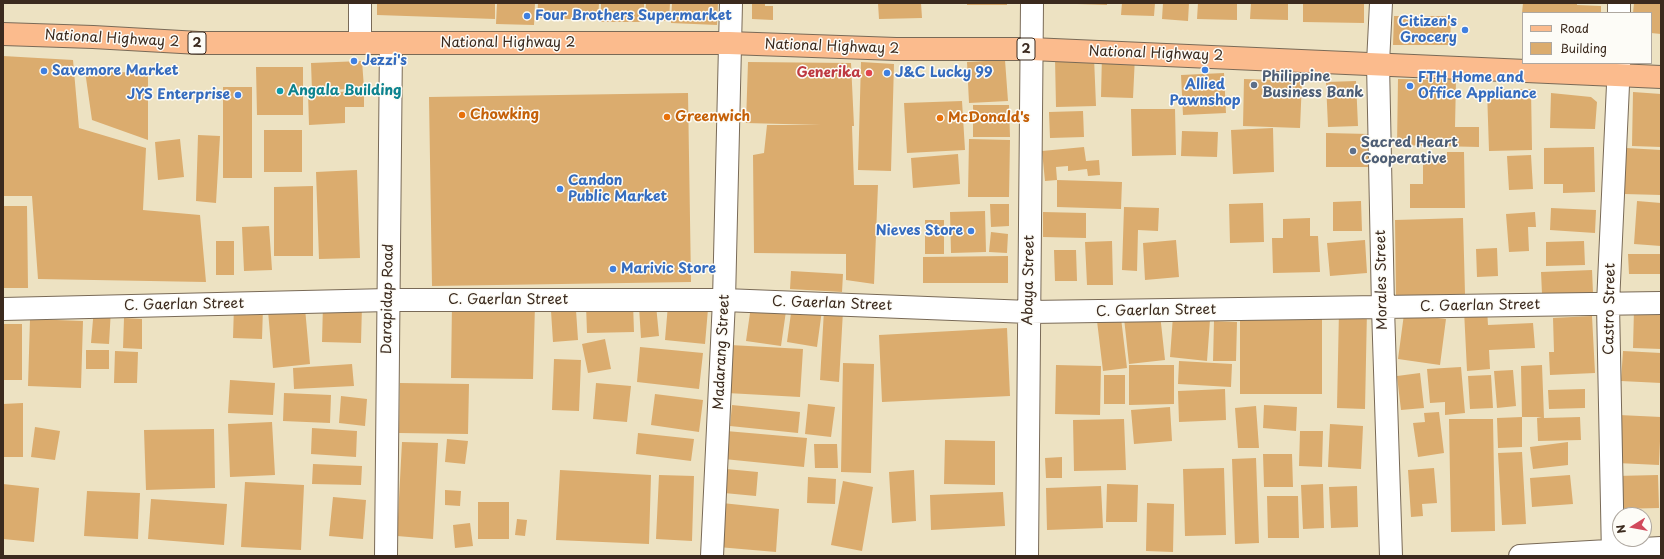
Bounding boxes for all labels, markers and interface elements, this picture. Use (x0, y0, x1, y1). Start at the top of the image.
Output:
place label: Four Brothers Supermarket (535, 8, 732, 24)
marker: Four Brothers Supermarket (522, 11, 532, 21)
legend (1522, 12, 1652, 64)
place label: Citizen's Grocery (1398, 14, 1457, 46)
text: Road (1560, 19, 1589, 37)
marker: Citizen's Grocery (1460, 25, 1470, 35)
street label: National Highway 2 (44, 27, 180, 51)
road number: 2 (188, 32, 206, 54)
street label: National Highway 2 (441, 35, 575, 51)
street label: National Highway 2 (764, 36, 900, 58)
road number: 2 (1017, 38, 1035, 60)
text: Building (1560, 39, 1607, 57)
street label: National Highway 2 (1088, 43, 1224, 65)
place label: Jezzi's (362, 53, 407, 69)
marker: Jezzi's (349, 56, 359, 66)
place label: Savemore Market (52, 63, 179, 79)
place label: Generika (796, 65, 861, 81)
place label: J&C Lucky 99 (895, 65, 993, 81)
marker: Allied Pawnshop (1200, 65, 1210, 75)
marker: Savemore Market (39, 66, 49, 76)
marker: Generika (864, 68, 874, 78)
marker: J&C Lucky 99 (882, 68, 892, 78)
place label: Philippine Business Bank (1262, 69, 1364, 102)
place label: FTH Home and Office Appliance (1418, 70, 1537, 102)
place label: Allied Pawnshop (1169, 77, 1241, 110)
marker: Philippine Business Bank (1249, 80, 1259, 90)
marker: FTH Home and Office Appliance (1405, 81, 1415, 91)
place label: Angala Building (288, 83, 402, 99)
marker: Angala Building (275, 86, 285, 96)
place label: JYS Enterprise (127, 87, 230, 103)
marker: JYS Enterprise (233, 90, 243, 100)
place label: Chowking (470, 107, 539, 123)
place label: Greenwich (675, 109, 750, 125)
marker: Chowking (457, 110, 467, 120)
place label: McDonald's (948, 110, 1030, 126)
marker: Greenwich (662, 112, 672, 122)
marker: McDonald's (935, 113, 945, 123)
place label: Sacred Heart Cooperative (1361, 135, 1458, 168)
marker: Sacred Heart Cooperative (1348, 146, 1358, 156)
place label: Candon Public Market (568, 173, 667, 206)
marker: Candon Public Market (555, 184, 565, 194)
place label: Nieves Store (876, 223, 963, 239)
marker: Nieves Store (966, 226, 976, 236)
street label: Morales Street (1373, 230, 1391, 330)
street label: Abaya Street (1020, 235, 1038, 325)
street label: Darapidap Road (379, 244, 397, 354)
place label: Marivic Store (621, 261, 716, 277)
street label: Castro Street (1601, 263, 1619, 355)
marker: Marivic Store (608, 264, 618, 274)
street label: C. Gaerlan Street (448, 292, 568, 308)
street label: Madarang Street (711, 294, 733, 410)
street label: C. Gaerlan Street (772, 294, 892, 314)
street label: C. Gaerlan Street (124, 296, 244, 314)
street label: C. Gaerlan Street (1420, 297, 1540, 315)
street label: C. Gaerlan Street (1096, 302, 1216, 320)
north arrow (1612, 507, 1652, 547)
text: N (1612, 523, 1630, 535)

